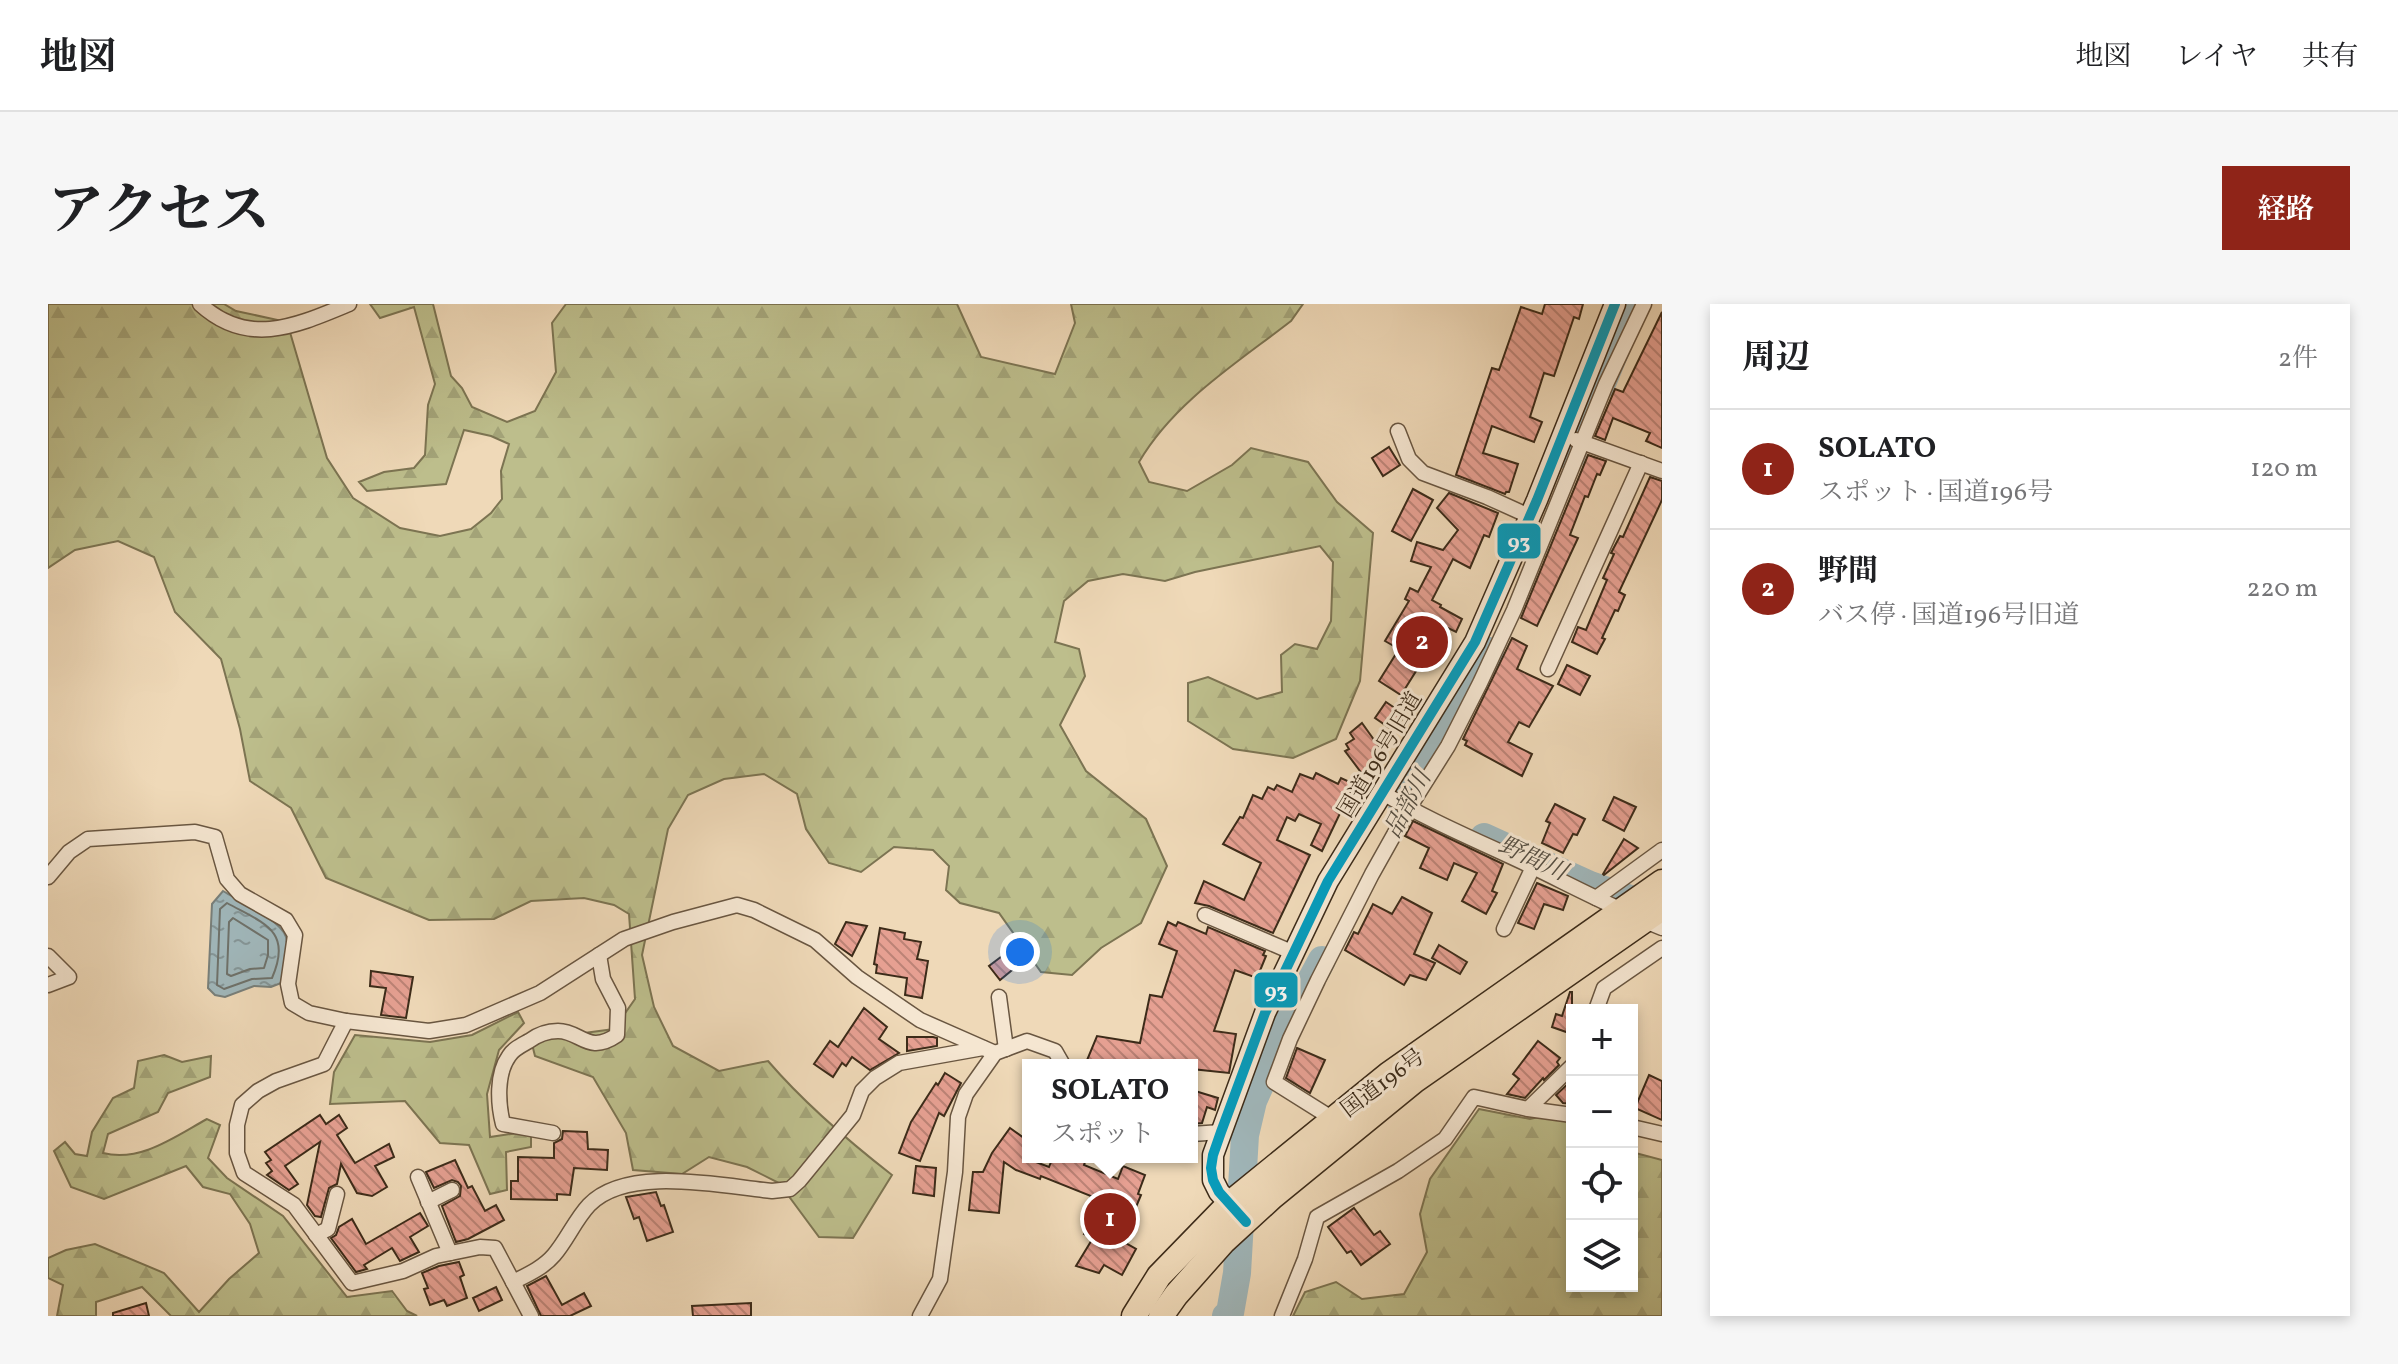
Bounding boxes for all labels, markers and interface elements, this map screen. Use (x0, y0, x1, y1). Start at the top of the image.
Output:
text: 地図 (40, 33, 116, 86)
text: 地図 (2075, 38, 2131, 77)
text: レイヤ (2175, 38, 2258, 77)
text: 共有 (2302, 38, 2358, 77)
button: 経路 (2222, 166, 2350, 250)
text: アクセス (48, 175, 270, 253)
text: 周辺 (1742, 336, 1810, 383)
text: 2件 (2278, 341, 2318, 377)
text: SOLATO (1818, 428, 1936, 470)
text: 1 (1763, 451, 1773, 487)
text: 120 m (2250, 451, 2318, 487)
text: スポット · 国道196号 (1818, 475, 2053, 511)
line badge: 93 (1496, 522, 1542, 560)
text: 93 (1507, 528, 1531, 559)
text: 野間 (1818, 551, 1878, 593)
text: 2 (1761, 571, 1775, 607)
text: 220 m (2246, 571, 2318, 607)
text: バス停 · 国道196号旧道 (1818, 598, 2079, 634)
pin: 2 (1396, 612, 1448, 672)
street label: 国道196号旧道 (1331, 686, 1431, 824)
water label: 品部川 (1377, 763, 1442, 845)
water label: 野間川 (1492, 829, 1575, 892)
your location (1000, 932, 1040, 972)
line badge: 93 (1253, 971, 1299, 1009)
text: 93 (1264, 977, 1288, 1008)
map controls (1566, 1004, 1638, 1292)
button: + (1566, 1004, 1638, 1076)
street label: 国道196号 (1335, 1042, 1432, 1126)
popup (1022, 1059, 1198, 1163)
text: SOLATO (1051, 1070, 1169, 1112)
button: − (1566, 1076, 1638, 1148)
text: スポット (1051, 1117, 1155, 1153)
button: locate (1566, 1148, 1638, 1220)
pin: 1 (1084, 1189, 1136, 1249)
button: layers (1566, 1220, 1638, 1292)

